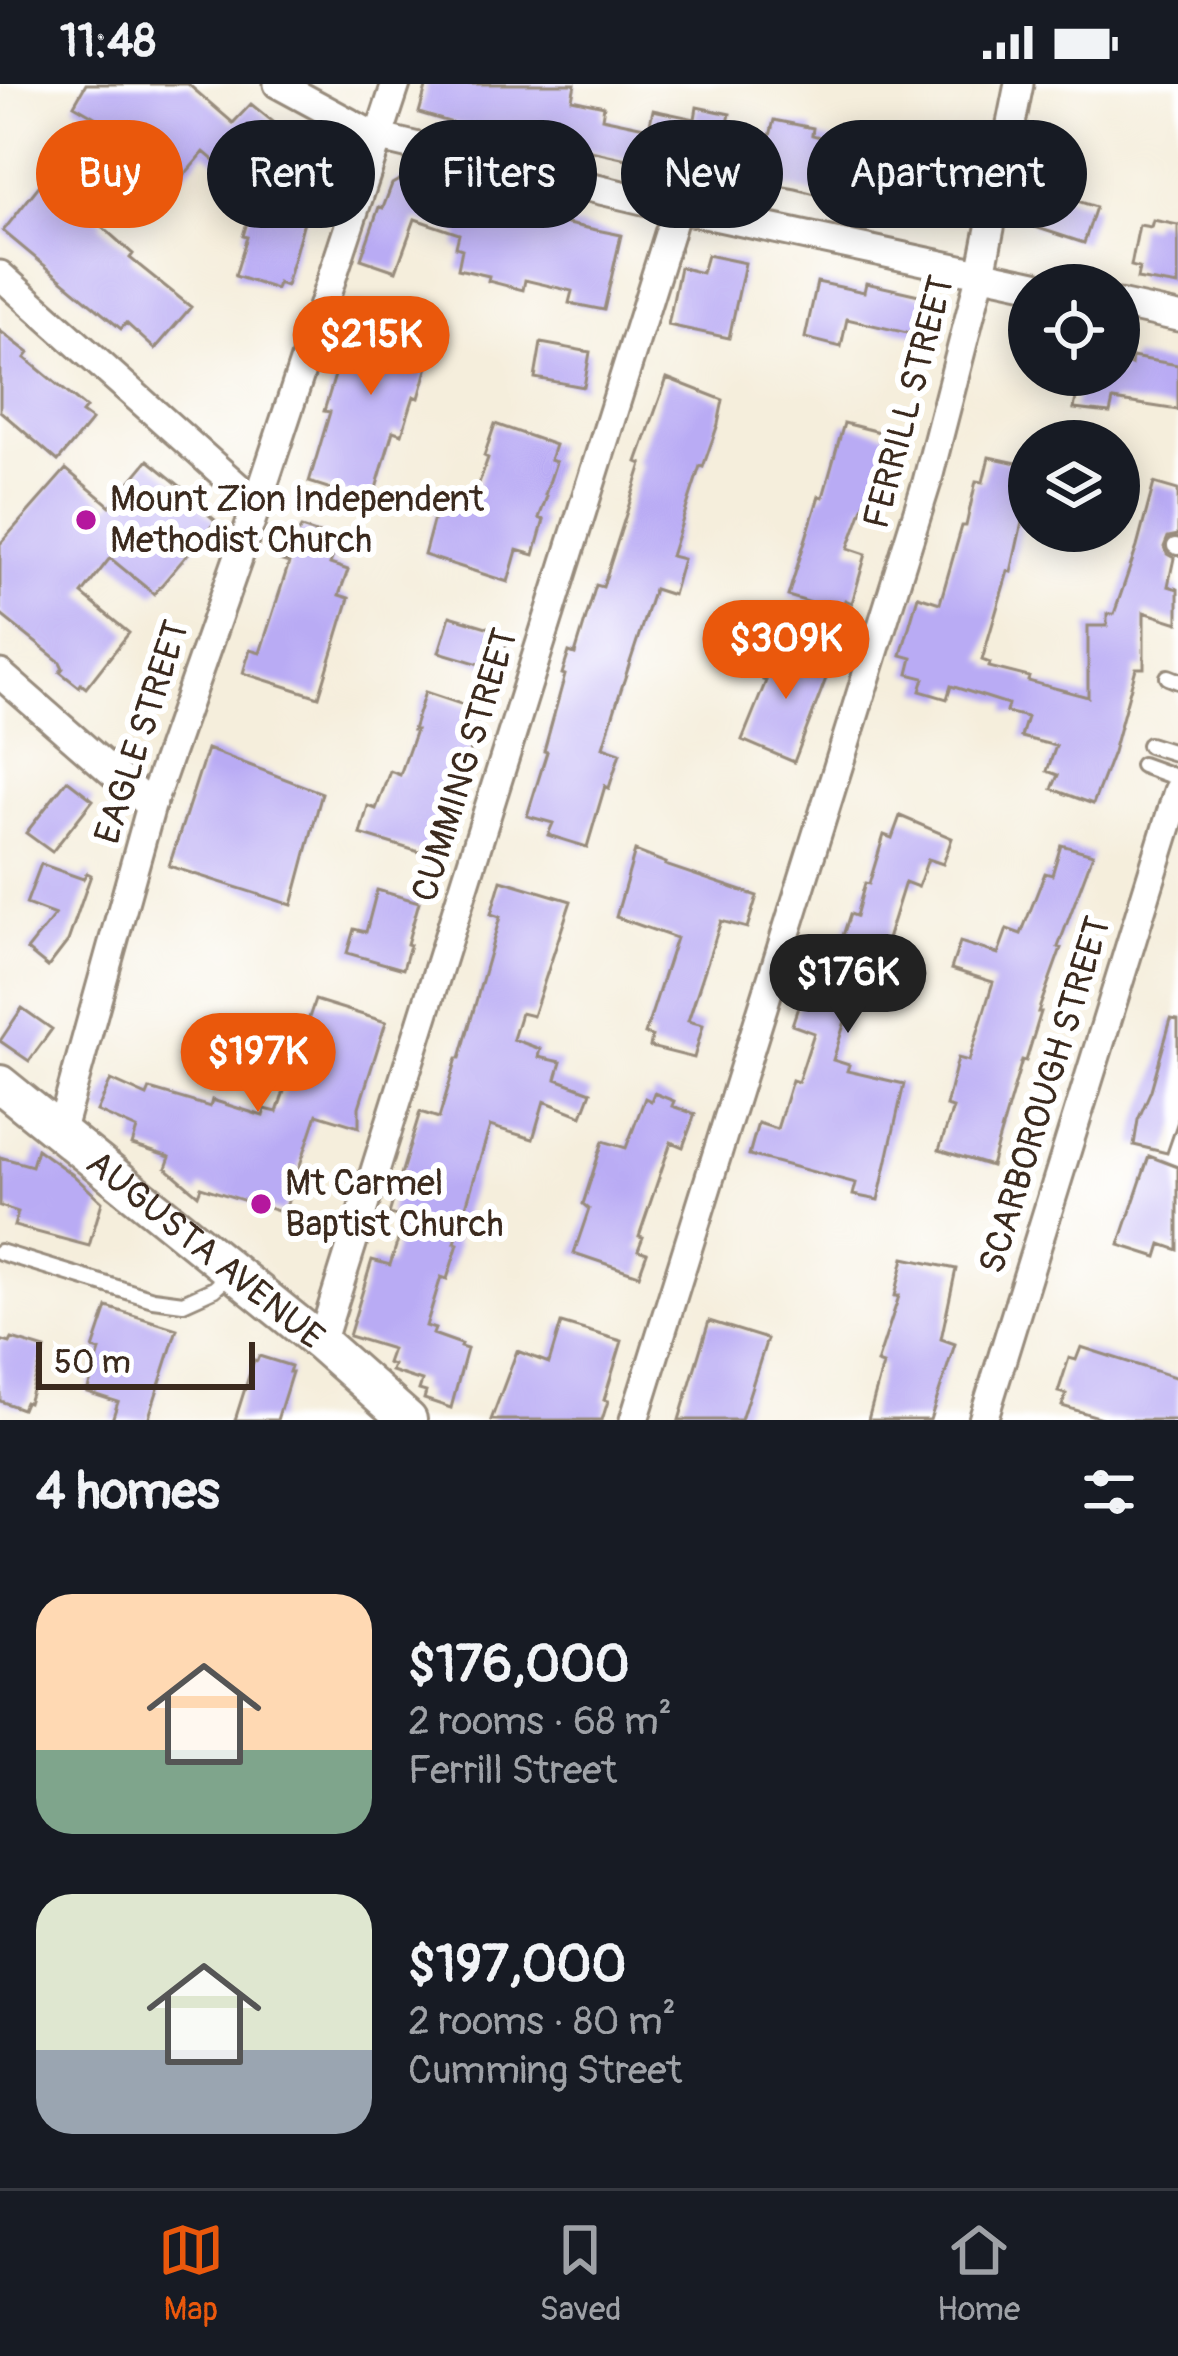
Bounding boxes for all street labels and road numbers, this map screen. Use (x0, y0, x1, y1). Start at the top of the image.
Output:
street label: FERRILL STREET (854, 271, 964, 533)
street label: EAGLE STREET (85, 615, 199, 849)
street label: CUMMING STREET (402, 623, 528, 907)
street label: SCARBOROUGH STREET (969, 911, 1121, 1279)
street label: AUGUSTA AVENUE (77, 1140, 333, 1359)

